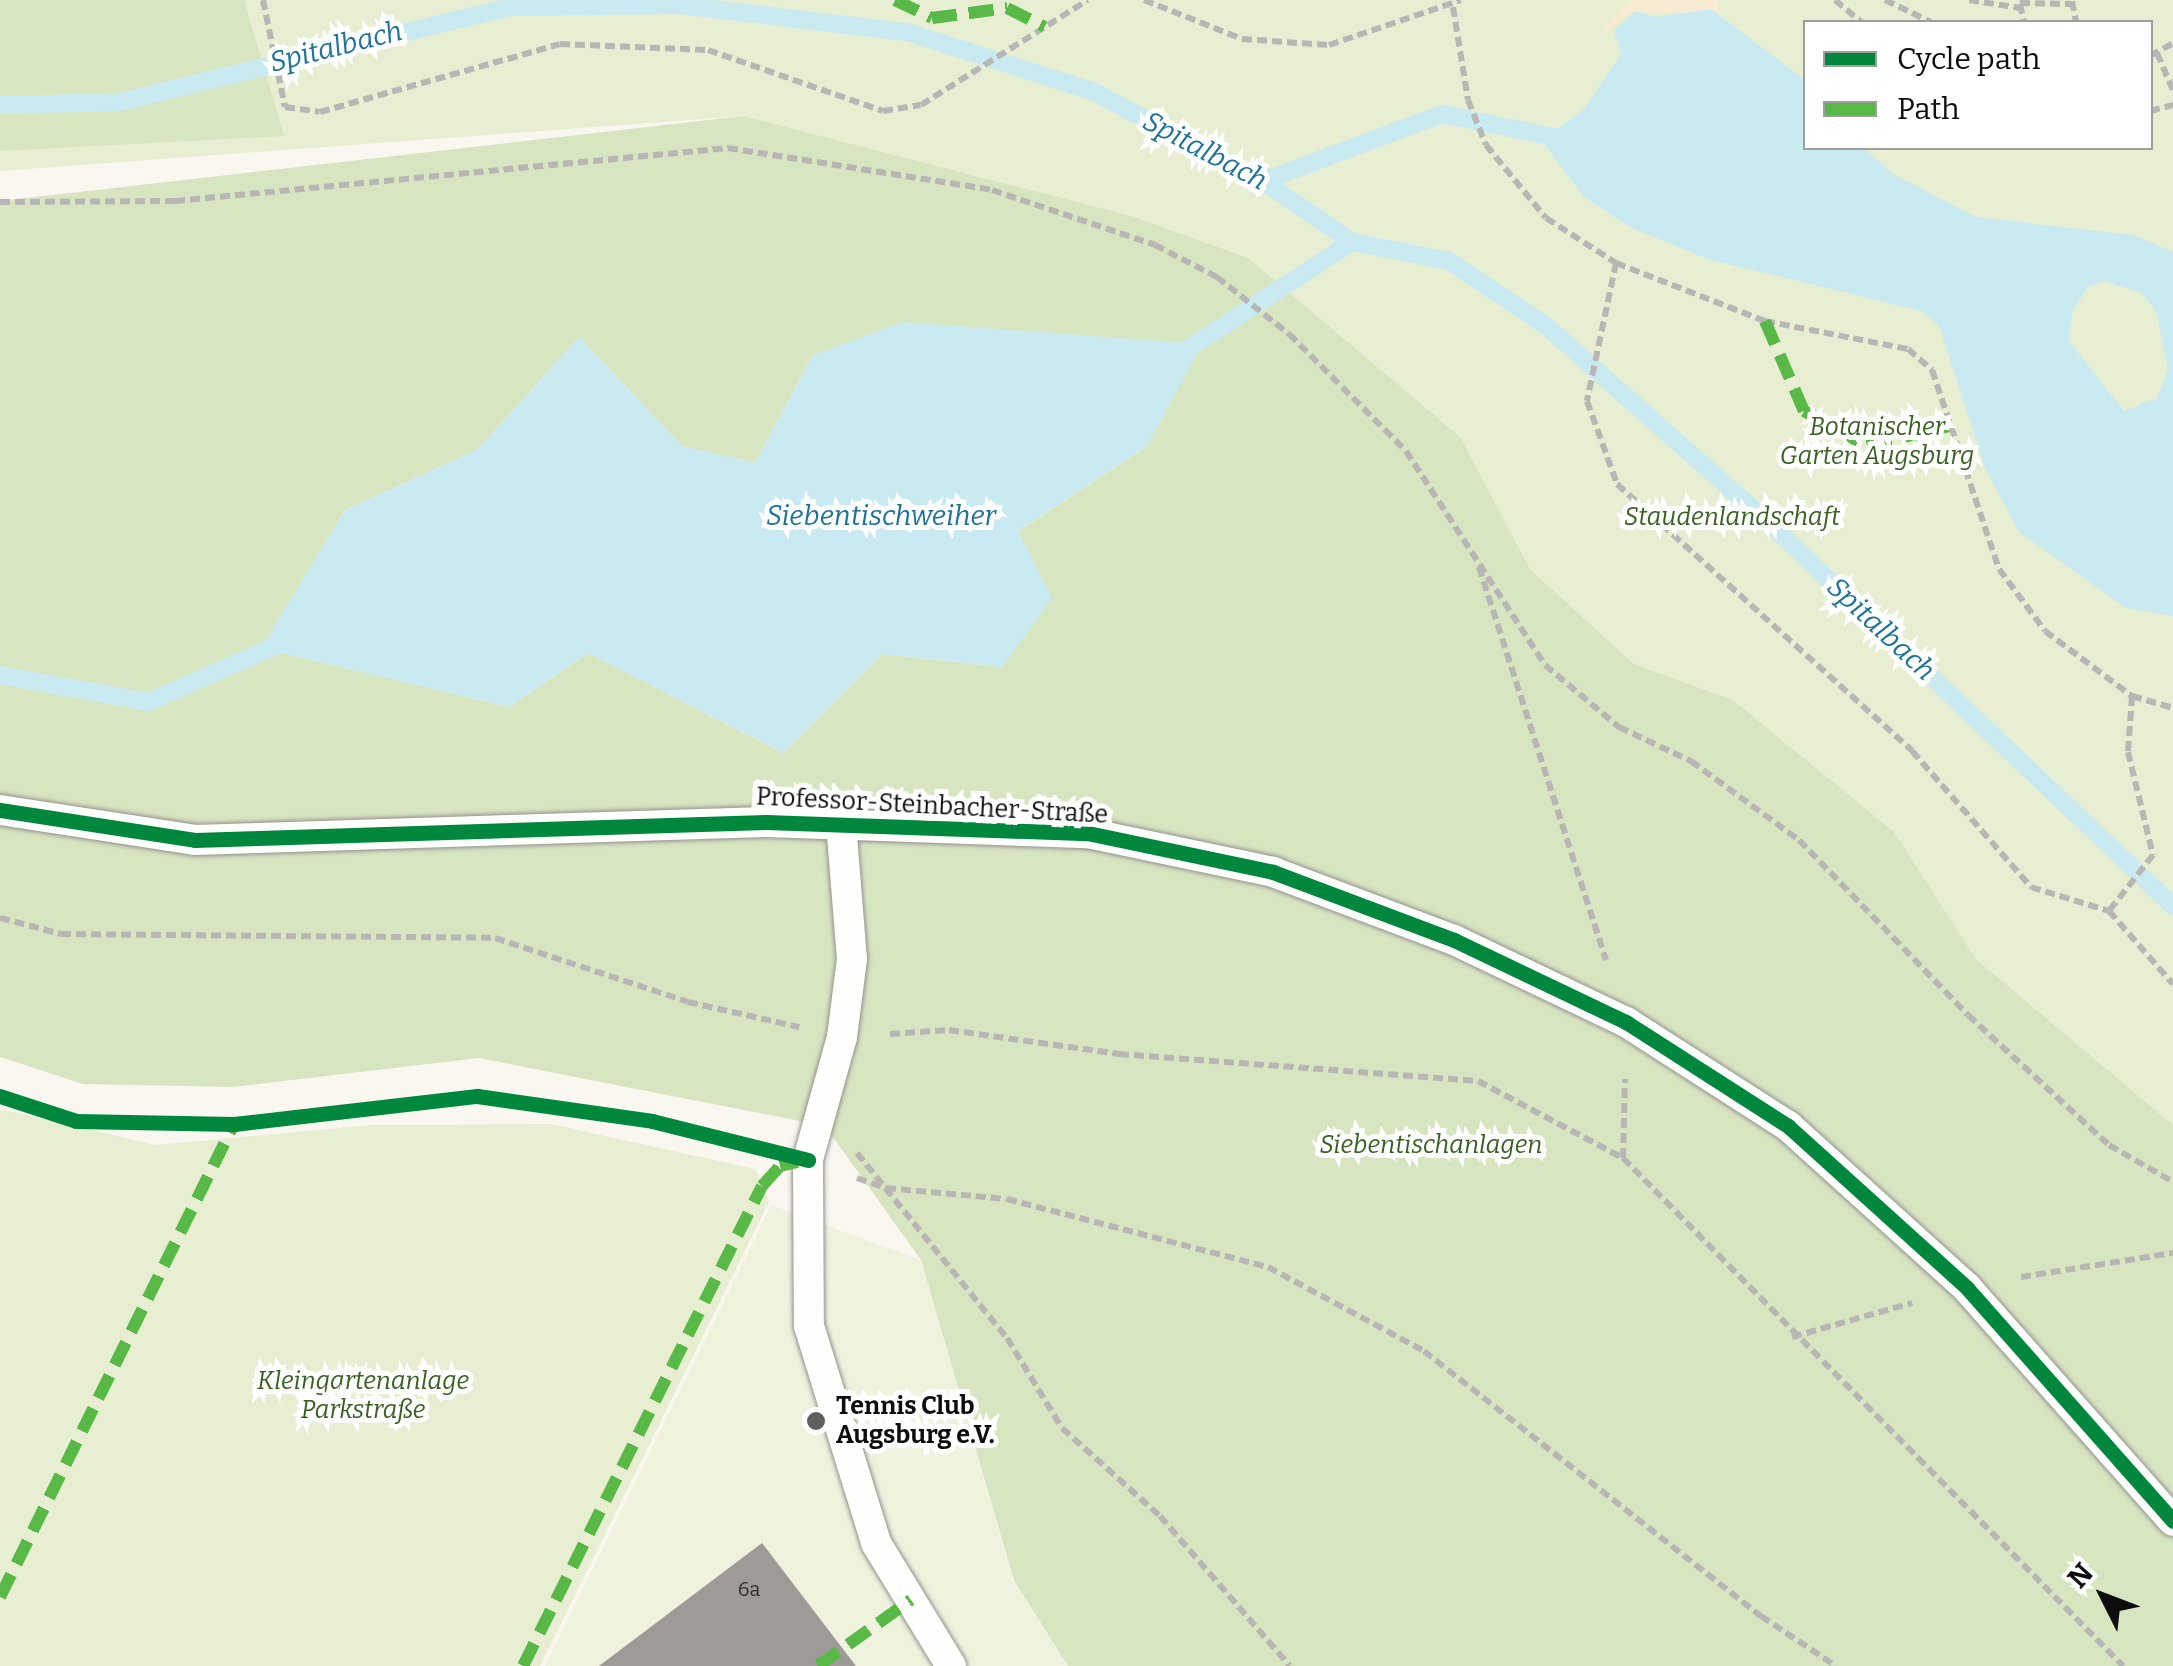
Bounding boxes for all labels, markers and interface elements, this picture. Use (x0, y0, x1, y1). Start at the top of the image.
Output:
water label: Spitalbach (266, 14, 406, 80)
legend (1803, 20, 2153, 150)
text: Cycle path (1897, 41, 2040, 77)
text: Path (1897, 91, 1960, 127)
water label: Spitalbach (1137, 104, 1273, 198)
park label: Botanischer Garten Augsburg (1780, 413, 1974, 472)
water label: Siebentischweiher (766, 499, 996, 533)
park label: Staudenlandschaft (1624, 502, 1840, 532)
water label: Spitalbach (1820, 571, 1942, 687)
street label: Professor-Steinbacher-Straße (755, 782, 1109, 830)
park label: Siebentischanlagen (1320, 1130, 1542, 1160)
park label: Kleingartenanlage Parkstraße (257, 1367, 469, 1426)
place label: Tennis Club Augsburg e.V. (836, 1392, 995, 1451)
marker: Tennis Club Augsburg e.V. (805, 1410, 827, 1432)
north arrow (2053, 1546, 2153, 1646)
text: N (2061, 1557, 2100, 1595)
house number: 6a (738, 1577, 760, 1601)

